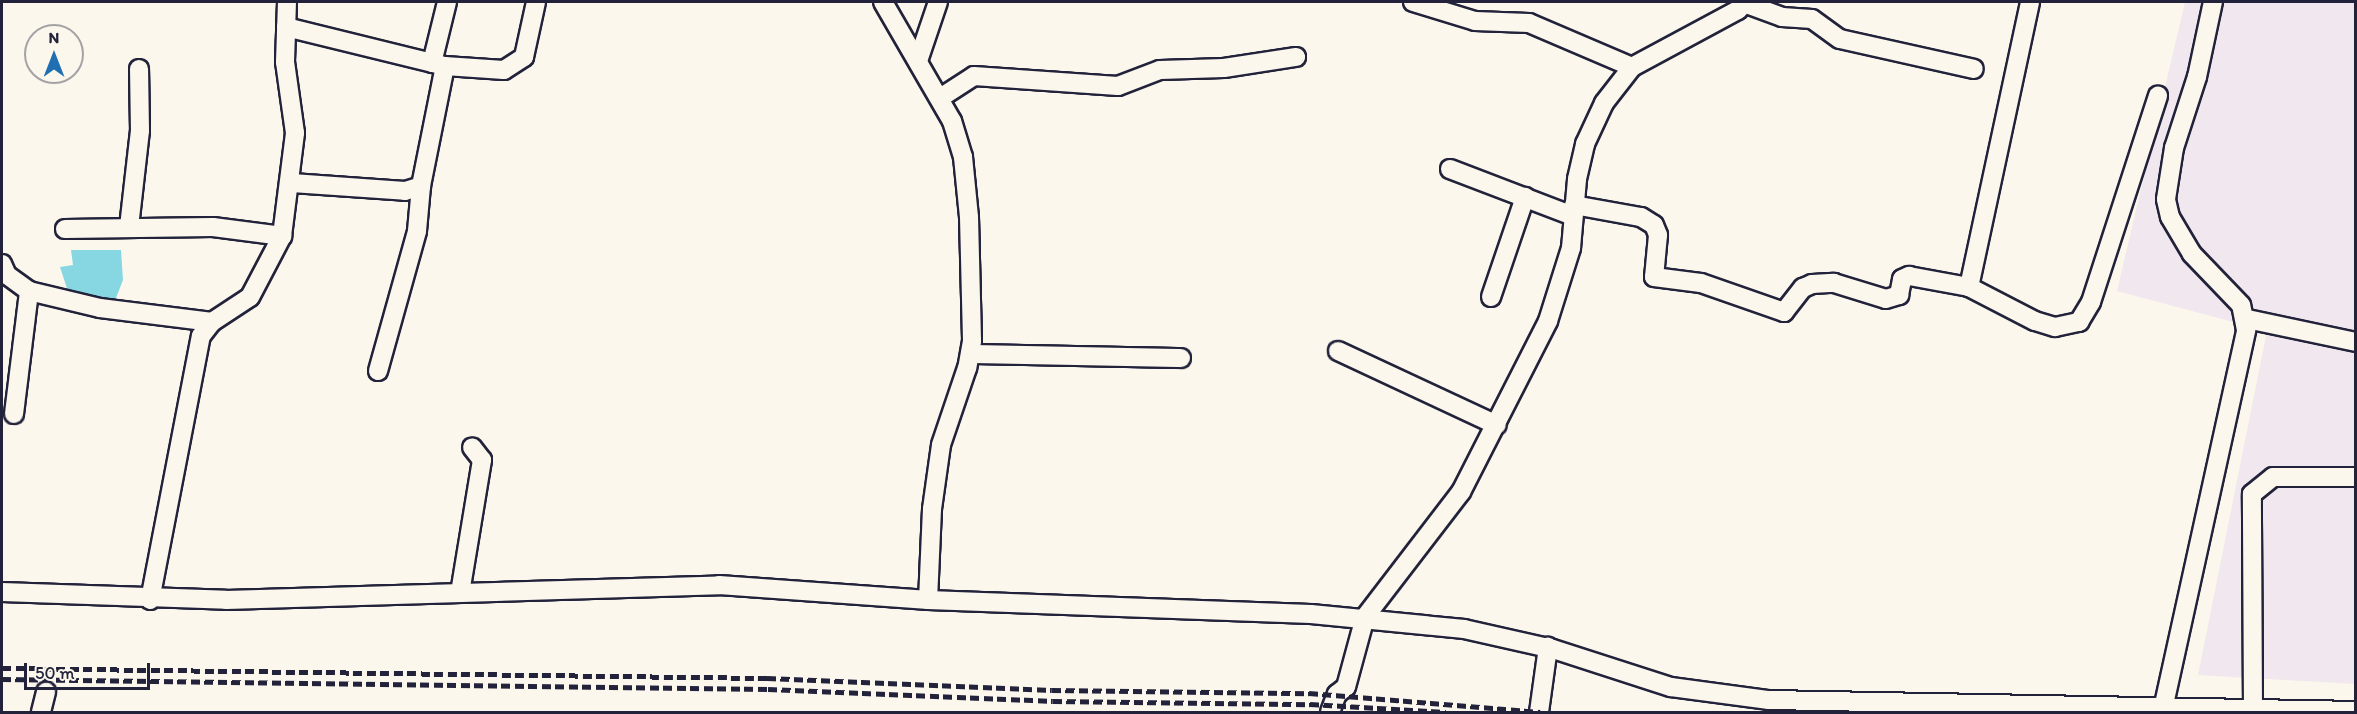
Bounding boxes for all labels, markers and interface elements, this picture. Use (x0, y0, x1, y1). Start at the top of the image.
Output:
north arrow (24, 24, 84, 84)
text: N (49, 28, 59, 47)
scale bar (27, 651, 153, 689)
text: 50 m (35, 662, 75, 684)

